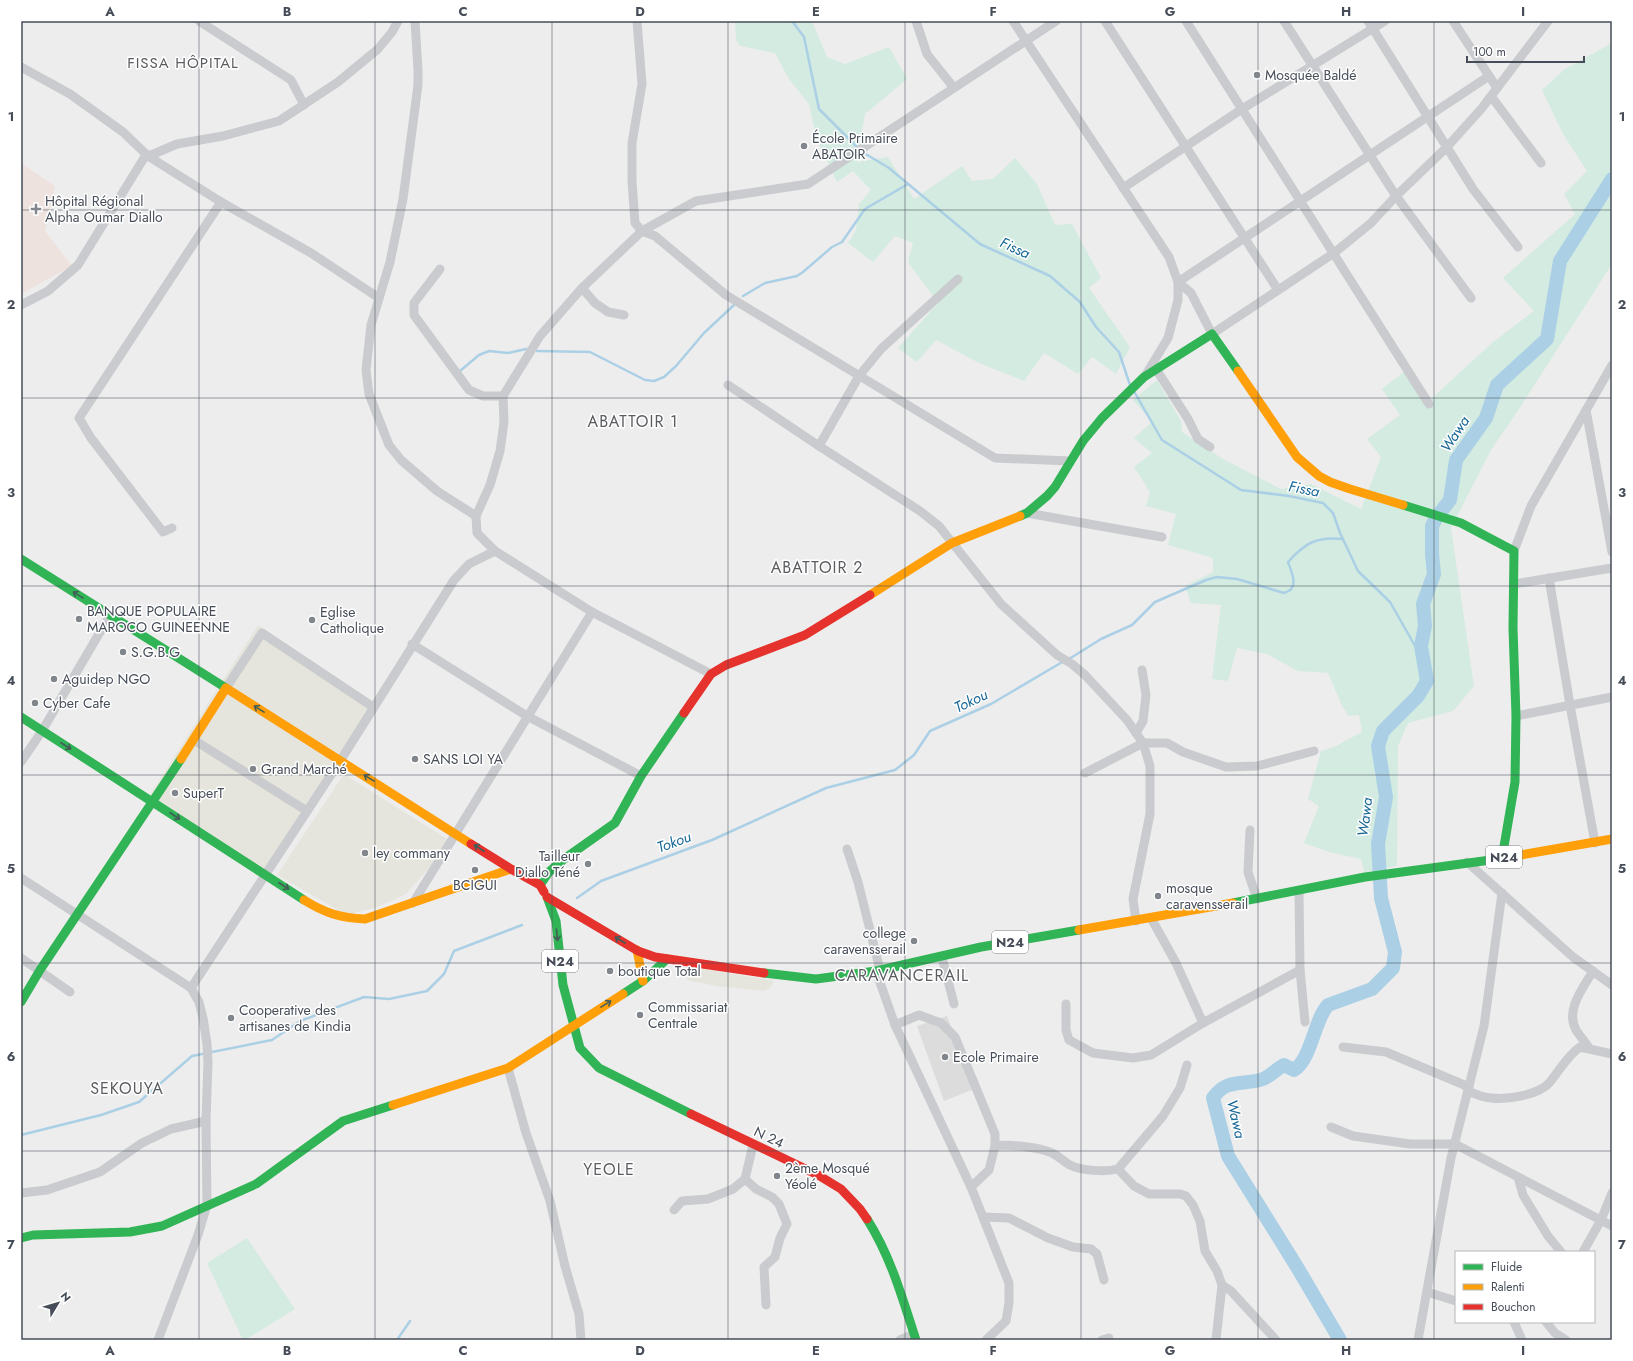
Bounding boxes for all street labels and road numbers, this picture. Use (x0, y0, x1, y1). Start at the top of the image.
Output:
road number: N24 (1486, 846, 1522, 868)
road number: N24 (992, 931, 1028, 953)
road number: N24 (542, 950, 578, 972)
street label: N 24 (751, 1121, 787, 1153)

